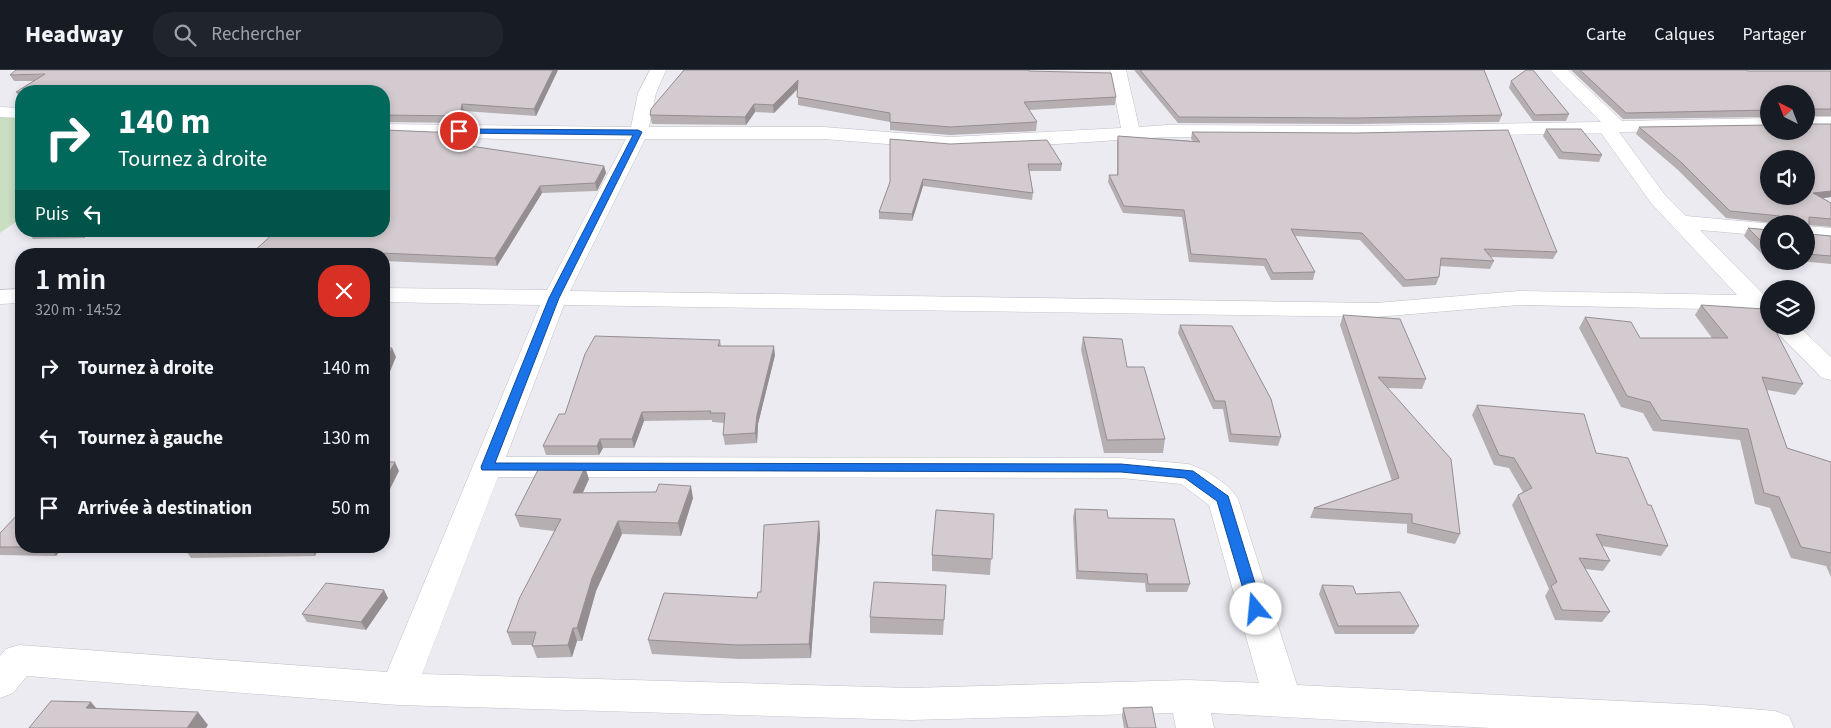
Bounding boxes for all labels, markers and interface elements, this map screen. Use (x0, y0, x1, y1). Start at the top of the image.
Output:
search box (153, 12, 503, 57)
text: Headway (25, 17, 123, 52)
icon: search (171, 21, 199, 49)
text: Rechercher (211, 21, 301, 48)
text: Carte (1586, 22, 1626, 47)
text: Calques (1654, 22, 1714, 47)
text: Partager (1742, 22, 1806, 47)
north arrow (1760, 85, 1815, 140)
map controls (1760, 85, 1815, 335)
text: 140 m (118, 97, 210, 147)
icon: right (35, 105, 100, 170)
pin (438, 110, 480, 152)
icon: arrive (445, 117, 473, 145)
text: Tournez à droite (118, 143, 267, 175)
button: sound (1760, 150, 1815, 205)
icon: left (79, 200, 107, 228)
text: Puis (35, 201, 69, 228)
button: search (1760, 215, 1815, 270)
text: 1 min (35, 258, 106, 301)
button: close (318, 265, 370, 317)
button: layers (1760, 280, 1815, 335)
text: 320 m · 14:52 (35, 299, 122, 321)
icon: right (35, 354, 63, 382)
text: Tournez à droite (78, 355, 214, 382)
text: 140 m (322, 355, 370, 382)
icon: left (35, 424, 63, 452)
text: Tournez à gauche (78, 425, 223, 452)
text: 130 m (322, 425, 370, 452)
icon: arrive (35, 494, 63, 522)
text: Arrivée à destination (78, 495, 252, 522)
text: 50 m (332, 495, 370, 522)
position arrow (1229, 582, 1281, 634)

